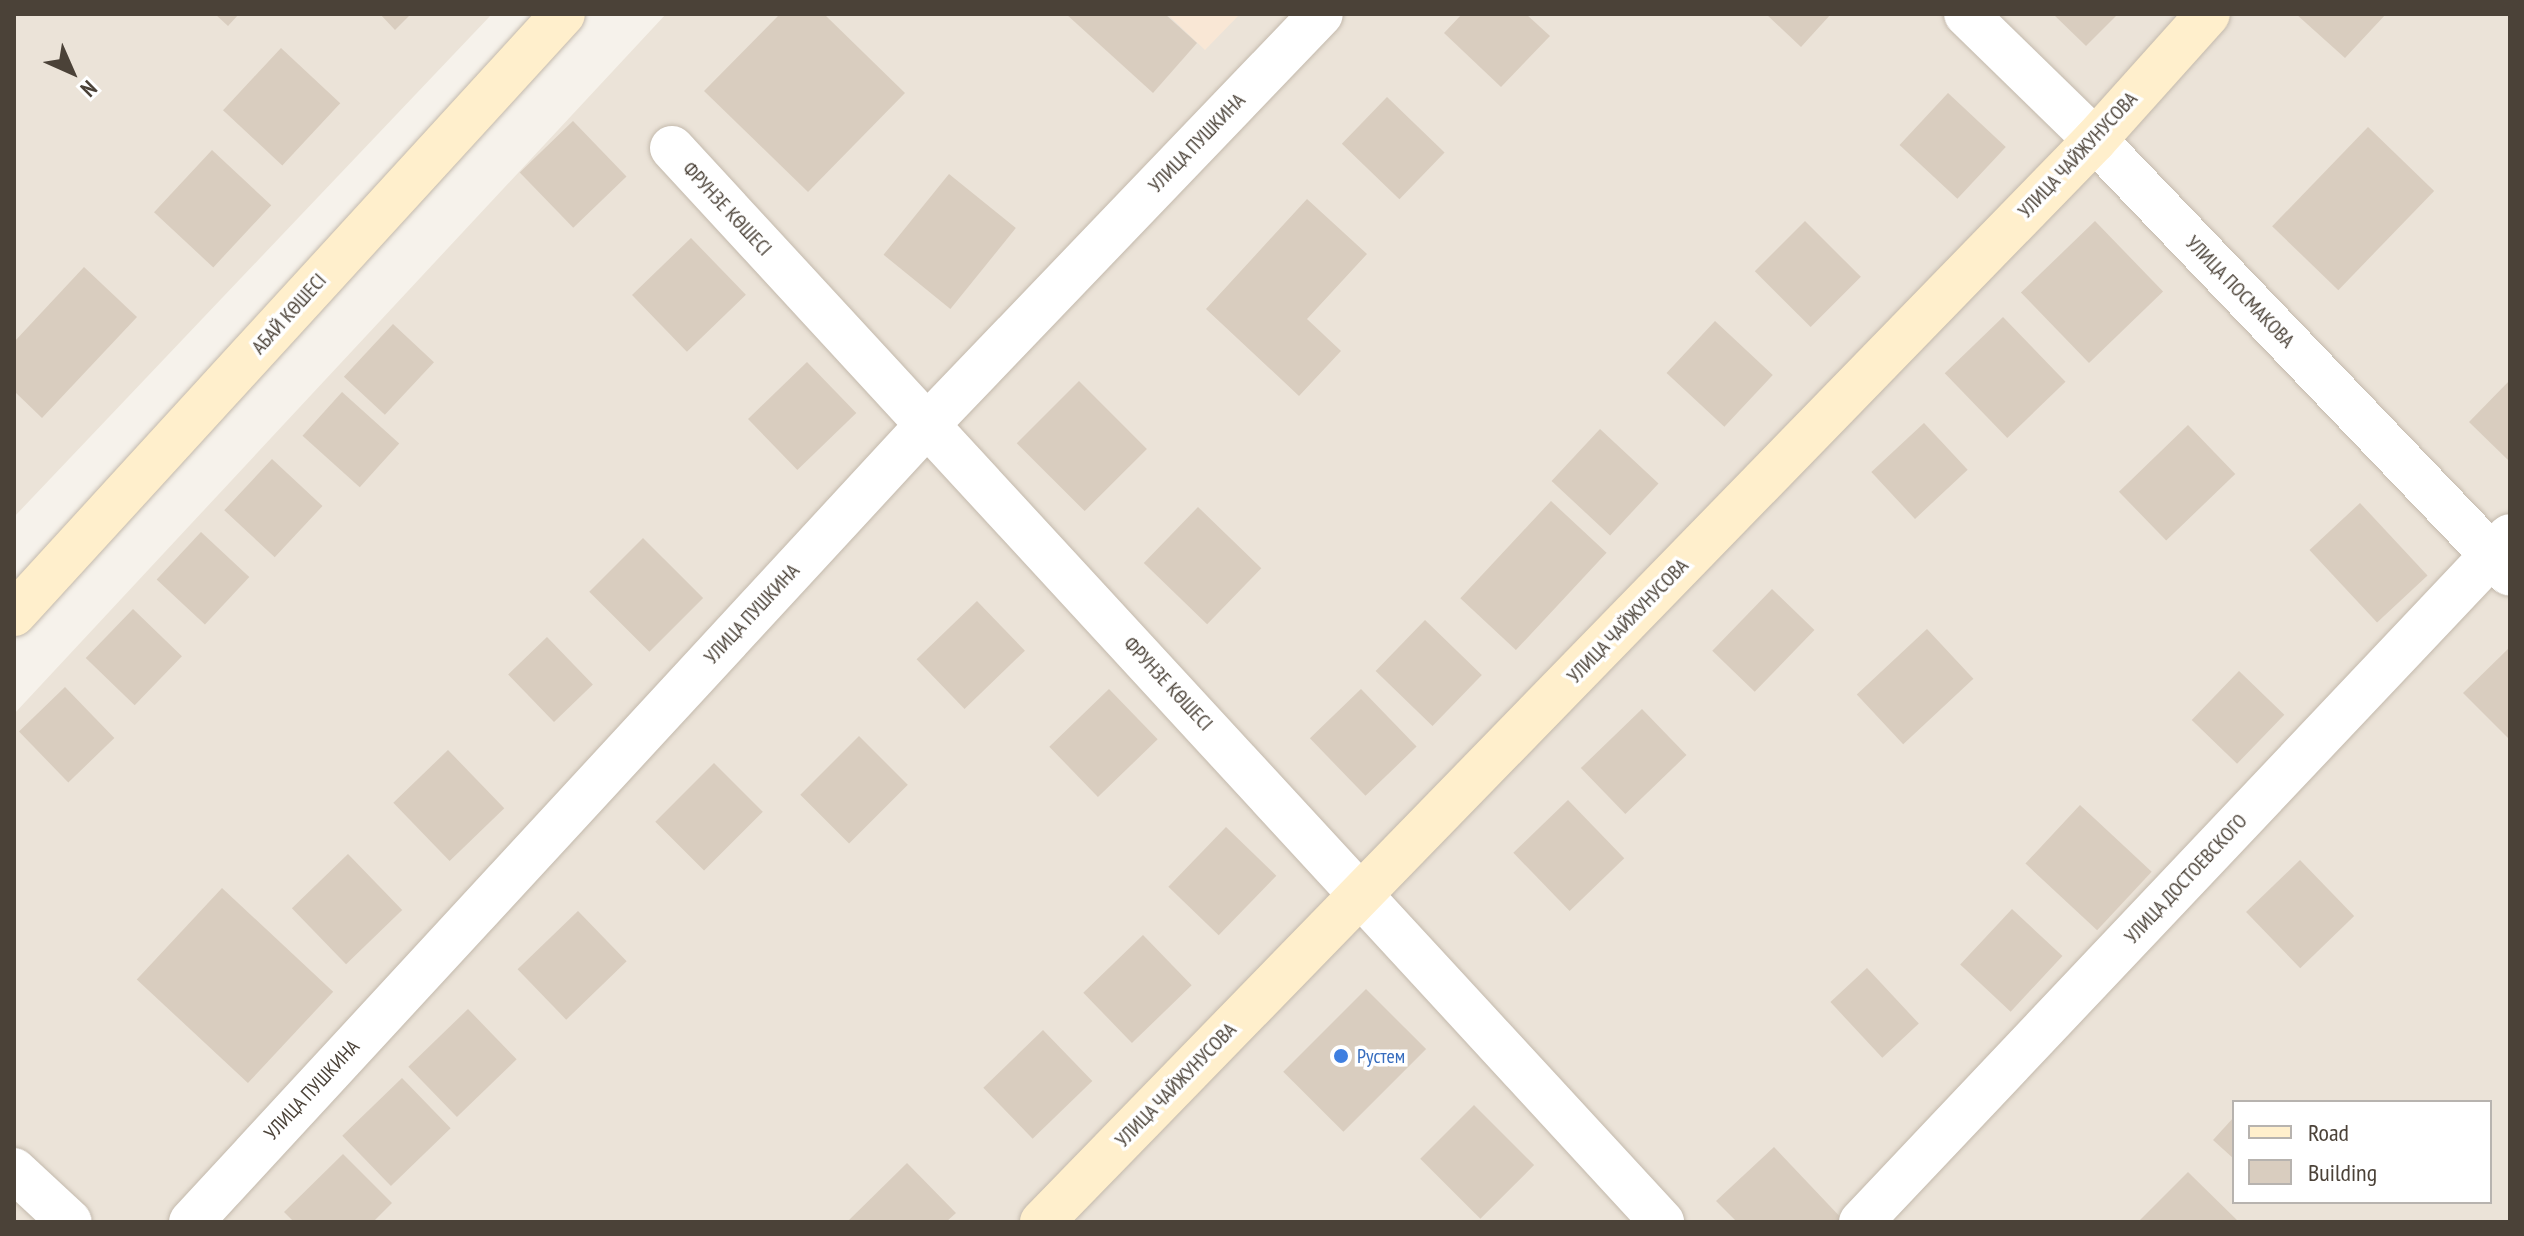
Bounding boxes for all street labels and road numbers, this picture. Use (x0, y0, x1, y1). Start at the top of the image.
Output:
street label: УЛИЦА ЧАЙЖУНУСОВА (2013, 87, 2143, 223)
street label: УЛИЦА ПУШКИНА (1144, 88, 1250, 198)
street label: ФРУНЗЕ КӨШЕСІ (677, 157, 777, 261)
street label: УЛИЦА ПОСМАКОВА (2180, 231, 2300, 353)
street label: АБАЙ КӨШЕСІ (247, 269, 331, 359)
street label: УЛИЦА ЧАЙЖУНУСОВА (1562, 554, 1694, 688)
street label: УЛИЦА ПУШКИНА (699, 559, 805, 669)
street label: ФРУНЗЕ КӨШЕСІ (1118, 632, 1218, 736)
street label: УЛИЦА ДОСТОЕВСКОГО (2120, 809, 2252, 949)
street label: УЛИЦА ЧАЙЖУНУСОВА (1110, 1018, 1242, 1152)
street label: УЛИЦА ПУШКИНА (259, 1035, 365, 1145)

